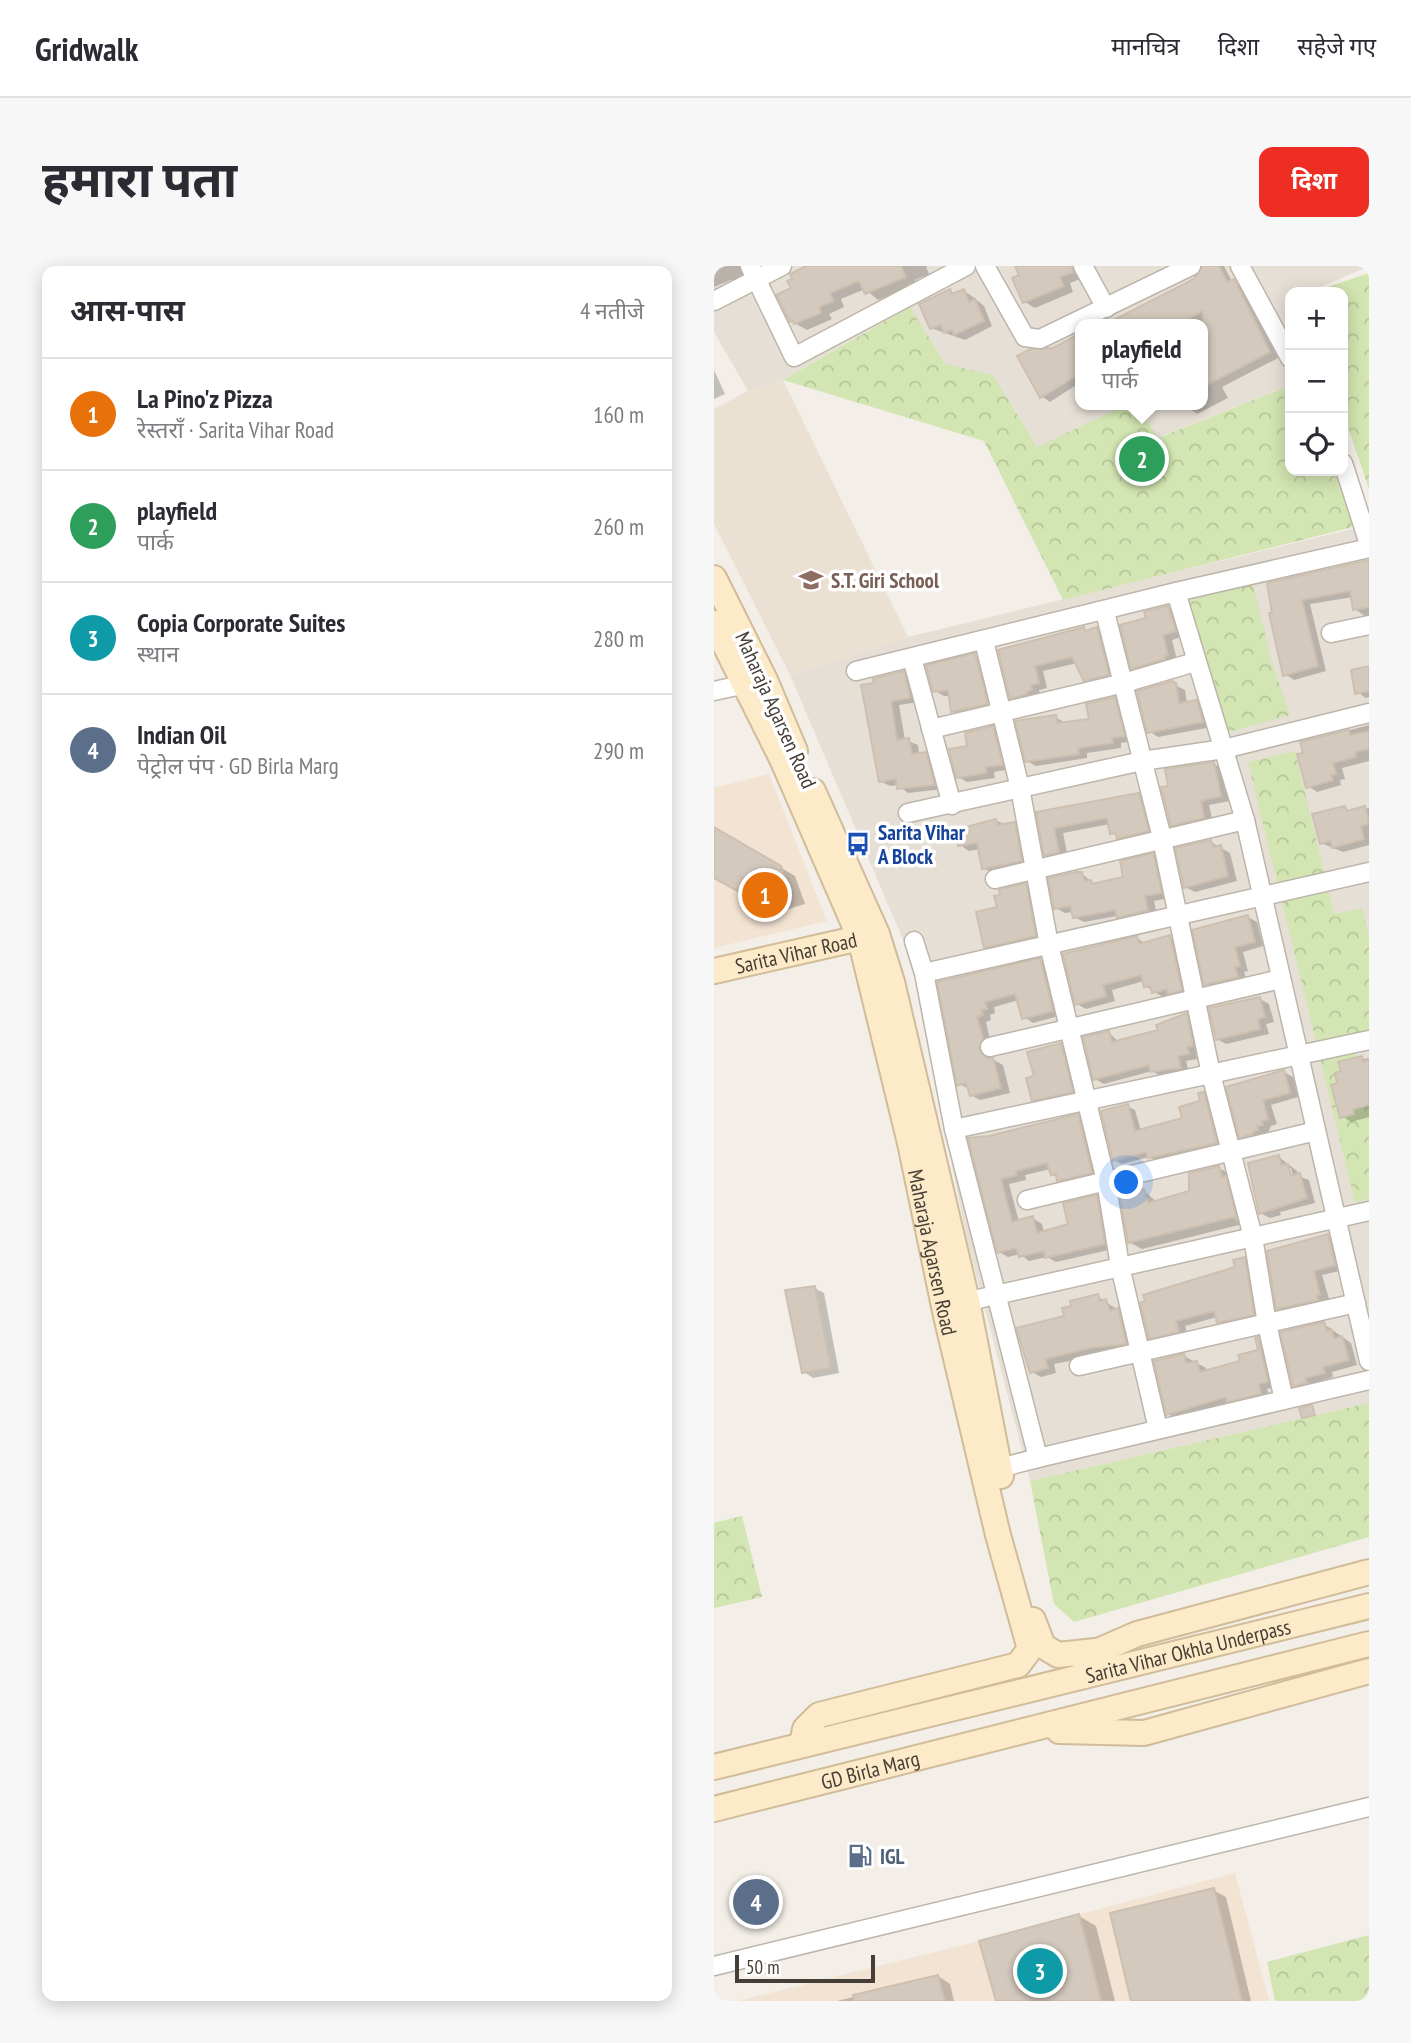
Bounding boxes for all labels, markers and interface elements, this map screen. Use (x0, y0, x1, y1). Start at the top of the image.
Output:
text: Gridwalk (35, 27, 138, 70)
text: मानचित्र (1111, 31, 1180, 62)
text: दिशा (1218, 31, 1259, 62)
text: सहेजे गए (1297, 31, 1376, 62)
text: हमारा पता (42, 147, 237, 211)
button: दिशा (1259, 147, 1369, 217)
map controls (1285, 287, 1348, 476)
button: + (1285, 287, 1348, 350)
text: आस-पास (70, 290, 185, 329)
text: 4 नतीजे (580, 296, 644, 325)
popup (1075, 319, 1208, 410)
text: playfield (1101, 332, 1182, 365)
button: − (1285, 350, 1348, 413)
text: पार्क (1101, 365, 1138, 394)
text: La Pino'z Pizza (137, 382, 273, 415)
text: 1 (88, 400, 99, 429)
text: 160 m (593, 400, 644, 429)
button: locate (1285, 413, 1348, 476)
text: रेस्तराँ · Sarita Vihar Road (137, 415, 334, 444)
pin: 2 (1119, 433, 1165, 485)
text: playfield (137, 494, 217, 527)
text: 2 (88, 512, 99, 541)
text: 260 m (593, 512, 644, 541)
text: पार्क (137, 527, 174, 556)
school or university icon: S.T. Giri School (797, 566, 825, 594)
place label: S.T. Giri School (831, 567, 940, 594)
text: Copia Corporate Suites (137, 606, 345, 639)
text: 3 (88, 624, 99, 653)
text: 280 m (593, 624, 644, 653)
street label: Maharaja Agarsen Road (729, 628, 823, 792)
text: स्थान (137, 639, 179, 668)
text: Indian Oil (137, 718, 226, 751)
text: 4 (88, 736, 99, 765)
text: 290 m (593, 736, 644, 765)
text: पेट्रोल पंप · GD Birla Marg (137, 751, 339, 780)
place label: Sarita Vihar A Block (877, 819, 966, 870)
bus stop icon: Sarita Vihar A Block (844, 830, 872, 858)
pin: 1 (742, 869, 788, 921)
street label: Sarita Vihar Road (733, 926, 859, 979)
your location (1109, 1165, 1143, 1199)
street label: Maharaja Agarsen Road (902, 1167, 964, 1338)
street label: Sarita Vihar Okhla Underpass (1083, 1612, 1293, 1689)
street label: GD Birla Marg (818, 1744, 922, 1795)
fuel station icon: IGL (846, 1842, 874, 1870)
place label: IGL (880, 1843, 905, 1870)
pin: 4 (733, 1876, 779, 1928)
pin: 3 (1017, 1945, 1063, 1997)
scale bar (735, 1952, 875, 1984)
text: 50 m (746, 1955, 780, 1979)

